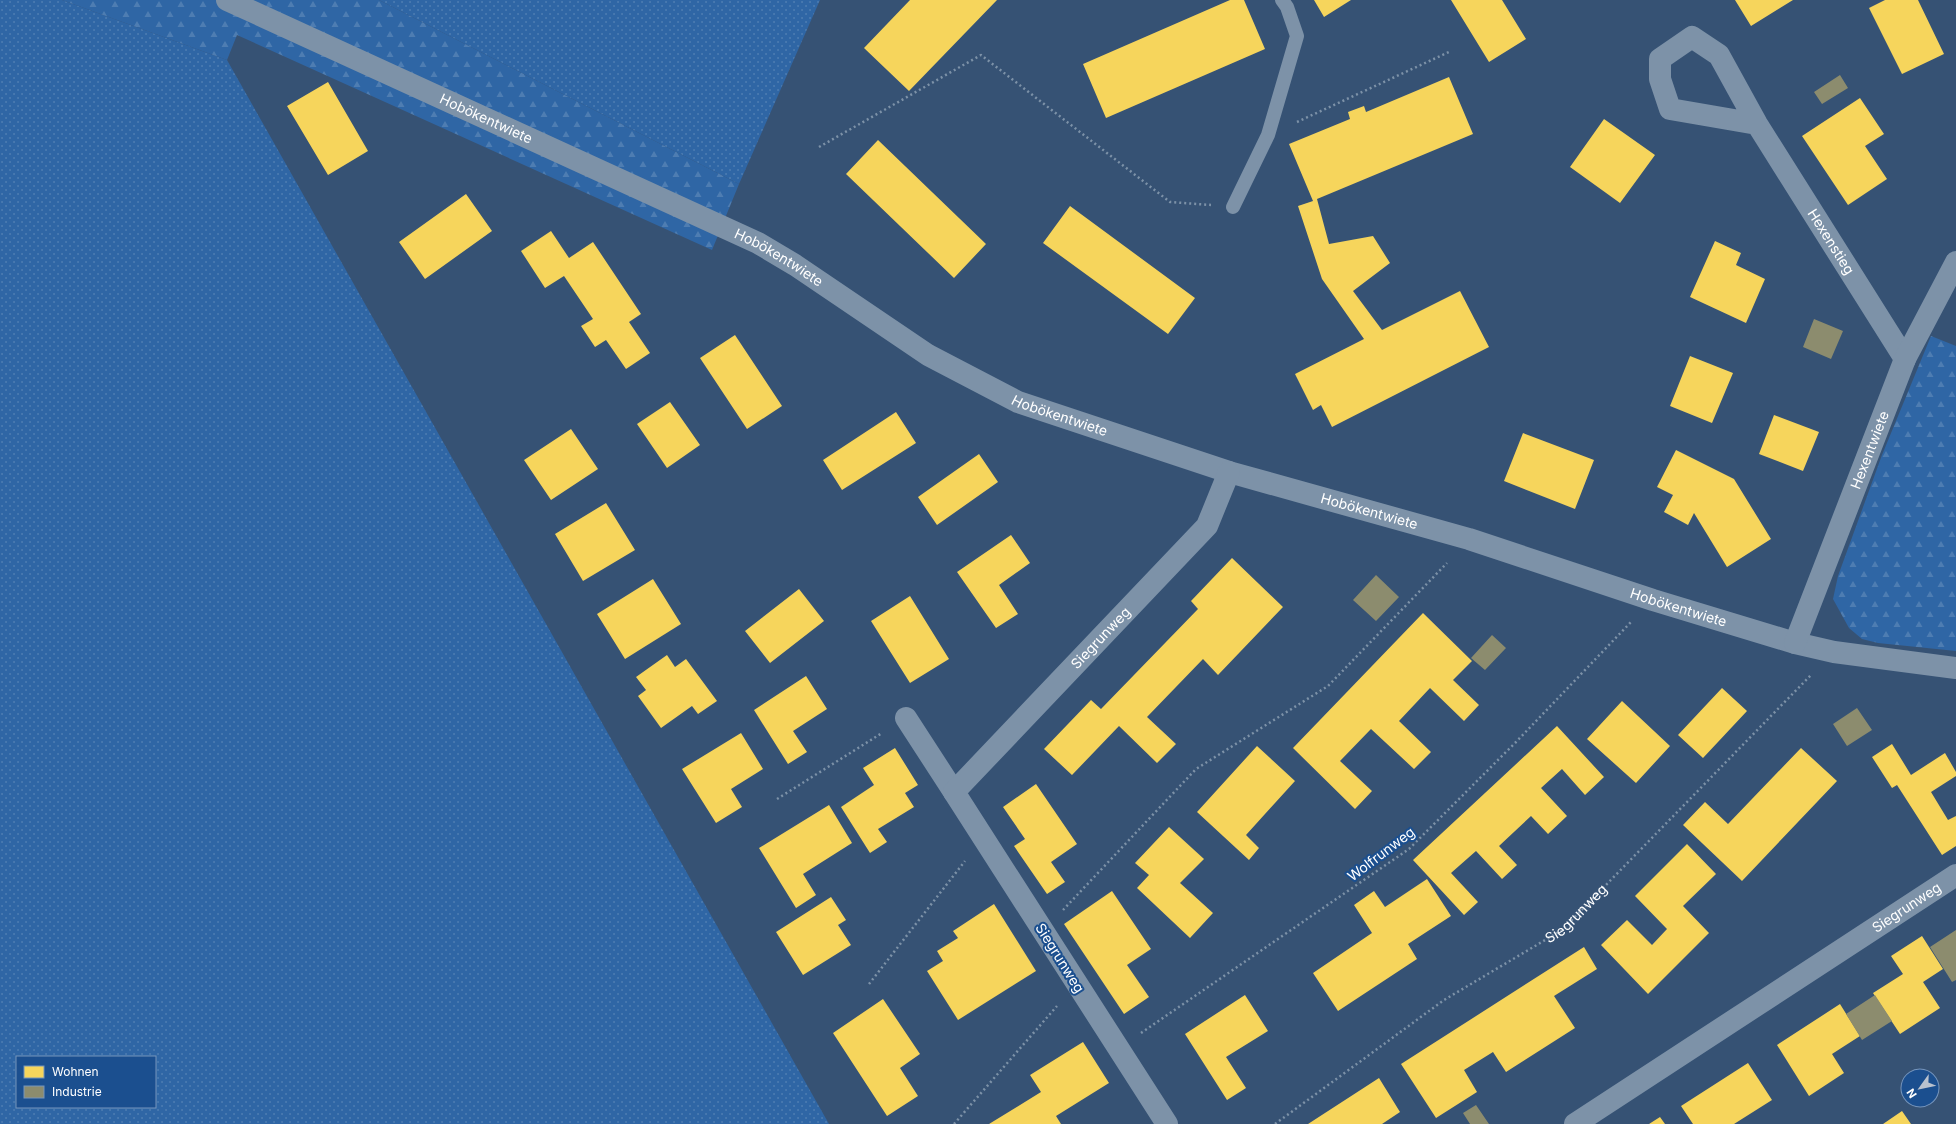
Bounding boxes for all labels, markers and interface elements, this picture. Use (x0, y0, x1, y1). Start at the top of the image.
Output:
street label: Hobökentwiete (437, 90, 535, 147)
street label: Hexenstieg (1805, 205, 1858, 277)
street label: Hobökentwiete (732, 224, 827, 290)
street label: Hobökentwiete (1009, 391, 1110, 439)
street label: Hexentwiete (1846, 408, 1892, 491)
street label: Hobökentwiete (1319, 489, 1420, 532)
street label: Hobökentwiete (1628, 584, 1729, 630)
street label: Siegrunweg (1067, 603, 1133, 672)
street label: Wolfrunweg (1344, 823, 1418, 884)
street label: Siegrunweg (1869, 878, 1944, 936)
street label: Siegrunweg (1542, 880, 1610, 946)
street label: Siegrunweg (1032, 920, 1089, 996)
legend (16, 1056, 156, 1108)
text: Wohnen (52, 1064, 99, 1079)
north arrow (1900, 1068, 1940, 1108)
text: Industrie (52, 1084, 102, 1099)
text: N (1903, 1086, 1920, 1101)

